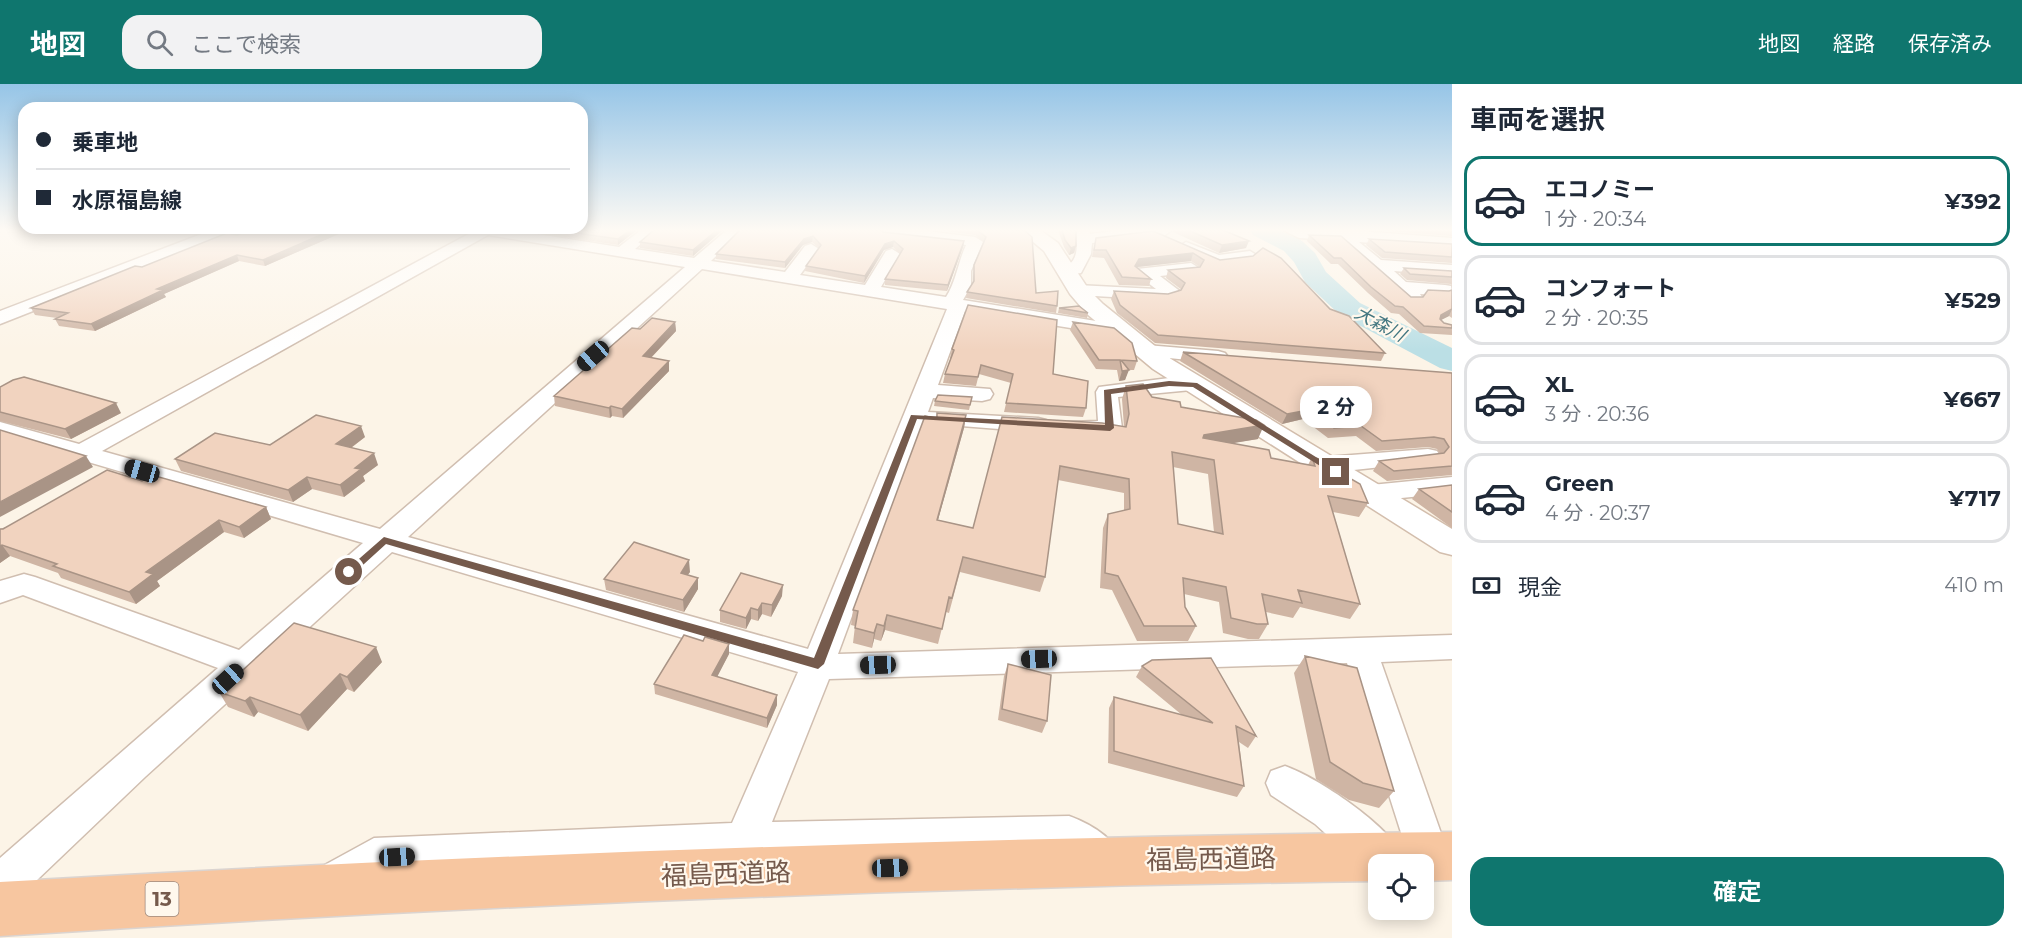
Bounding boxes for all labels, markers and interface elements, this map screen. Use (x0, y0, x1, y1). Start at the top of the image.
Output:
search box (122, 15, 542, 69)
icon: search (143, 26, 176, 59)
text: 地図 (30, 27, 86, 61)
text: ここで検索 (191, 31, 301, 58)
text: 地図 (1758, 31, 1800, 56)
text: 経路 (1833, 31, 1875, 56)
text: 保存済み (1908, 31, 1992, 56)
text: 車両を選択 (1470, 103, 1605, 136)
text: 乗車地 (72, 129, 138, 156)
icon: car (1473, 174, 1527, 228)
text: エコノミー (1545, 176, 1655, 203)
text: 水原福島線 (72, 187, 182, 214)
text: ¥392 (1945, 188, 2001, 215)
text: 1 分 · 20:34 (1545, 207, 1646, 231)
icon: car (1473, 273, 1527, 327)
text: コンフォート (1545, 275, 1676, 302)
text: ¥529 (1945, 287, 2001, 314)
water label: 大森川 (1351, 302, 1411, 347)
text: 2 分 · 20:35 (1545, 306, 1648, 330)
car (574, 337, 612, 375)
text: XL (1545, 371, 1574, 398)
icon: car (1473, 372, 1527, 426)
callout: 2 分 (1300, 385, 1372, 427)
text: ¥667 (1944, 386, 2001, 413)
text: 2 分 (1317, 395, 1355, 419)
text: 3 分 · 20:36 (1545, 402, 1649, 426)
car (122, 457, 162, 485)
route end (1322, 458, 1349, 485)
text: Green (1545, 470, 1614, 497)
icon: car (1473, 471, 1527, 525)
text: ¥717 (1948, 485, 2001, 512)
text: 4 分 · 20:37 (1545, 501, 1651, 525)
route start (335, 558, 362, 585)
icon: cash (1470, 569, 1503, 602)
text: 410 m (1944, 573, 2004, 597)
text: 現金 (1518, 574, 1562, 601)
car (1021, 649, 1057, 669)
car (860, 655, 896, 675)
car (209, 660, 247, 698)
street label: 福島西道路 (1146, 842, 1276, 876)
car (379, 847, 415, 867)
map controls (1368, 854, 1434, 920)
button: locate (1368, 854, 1434, 920)
street label: 福島西道路 (660, 856, 792, 892)
button: 確定 (1470, 857, 2004, 926)
car (872, 858, 908, 878)
road number: 13 (146, 882, 178, 916)

